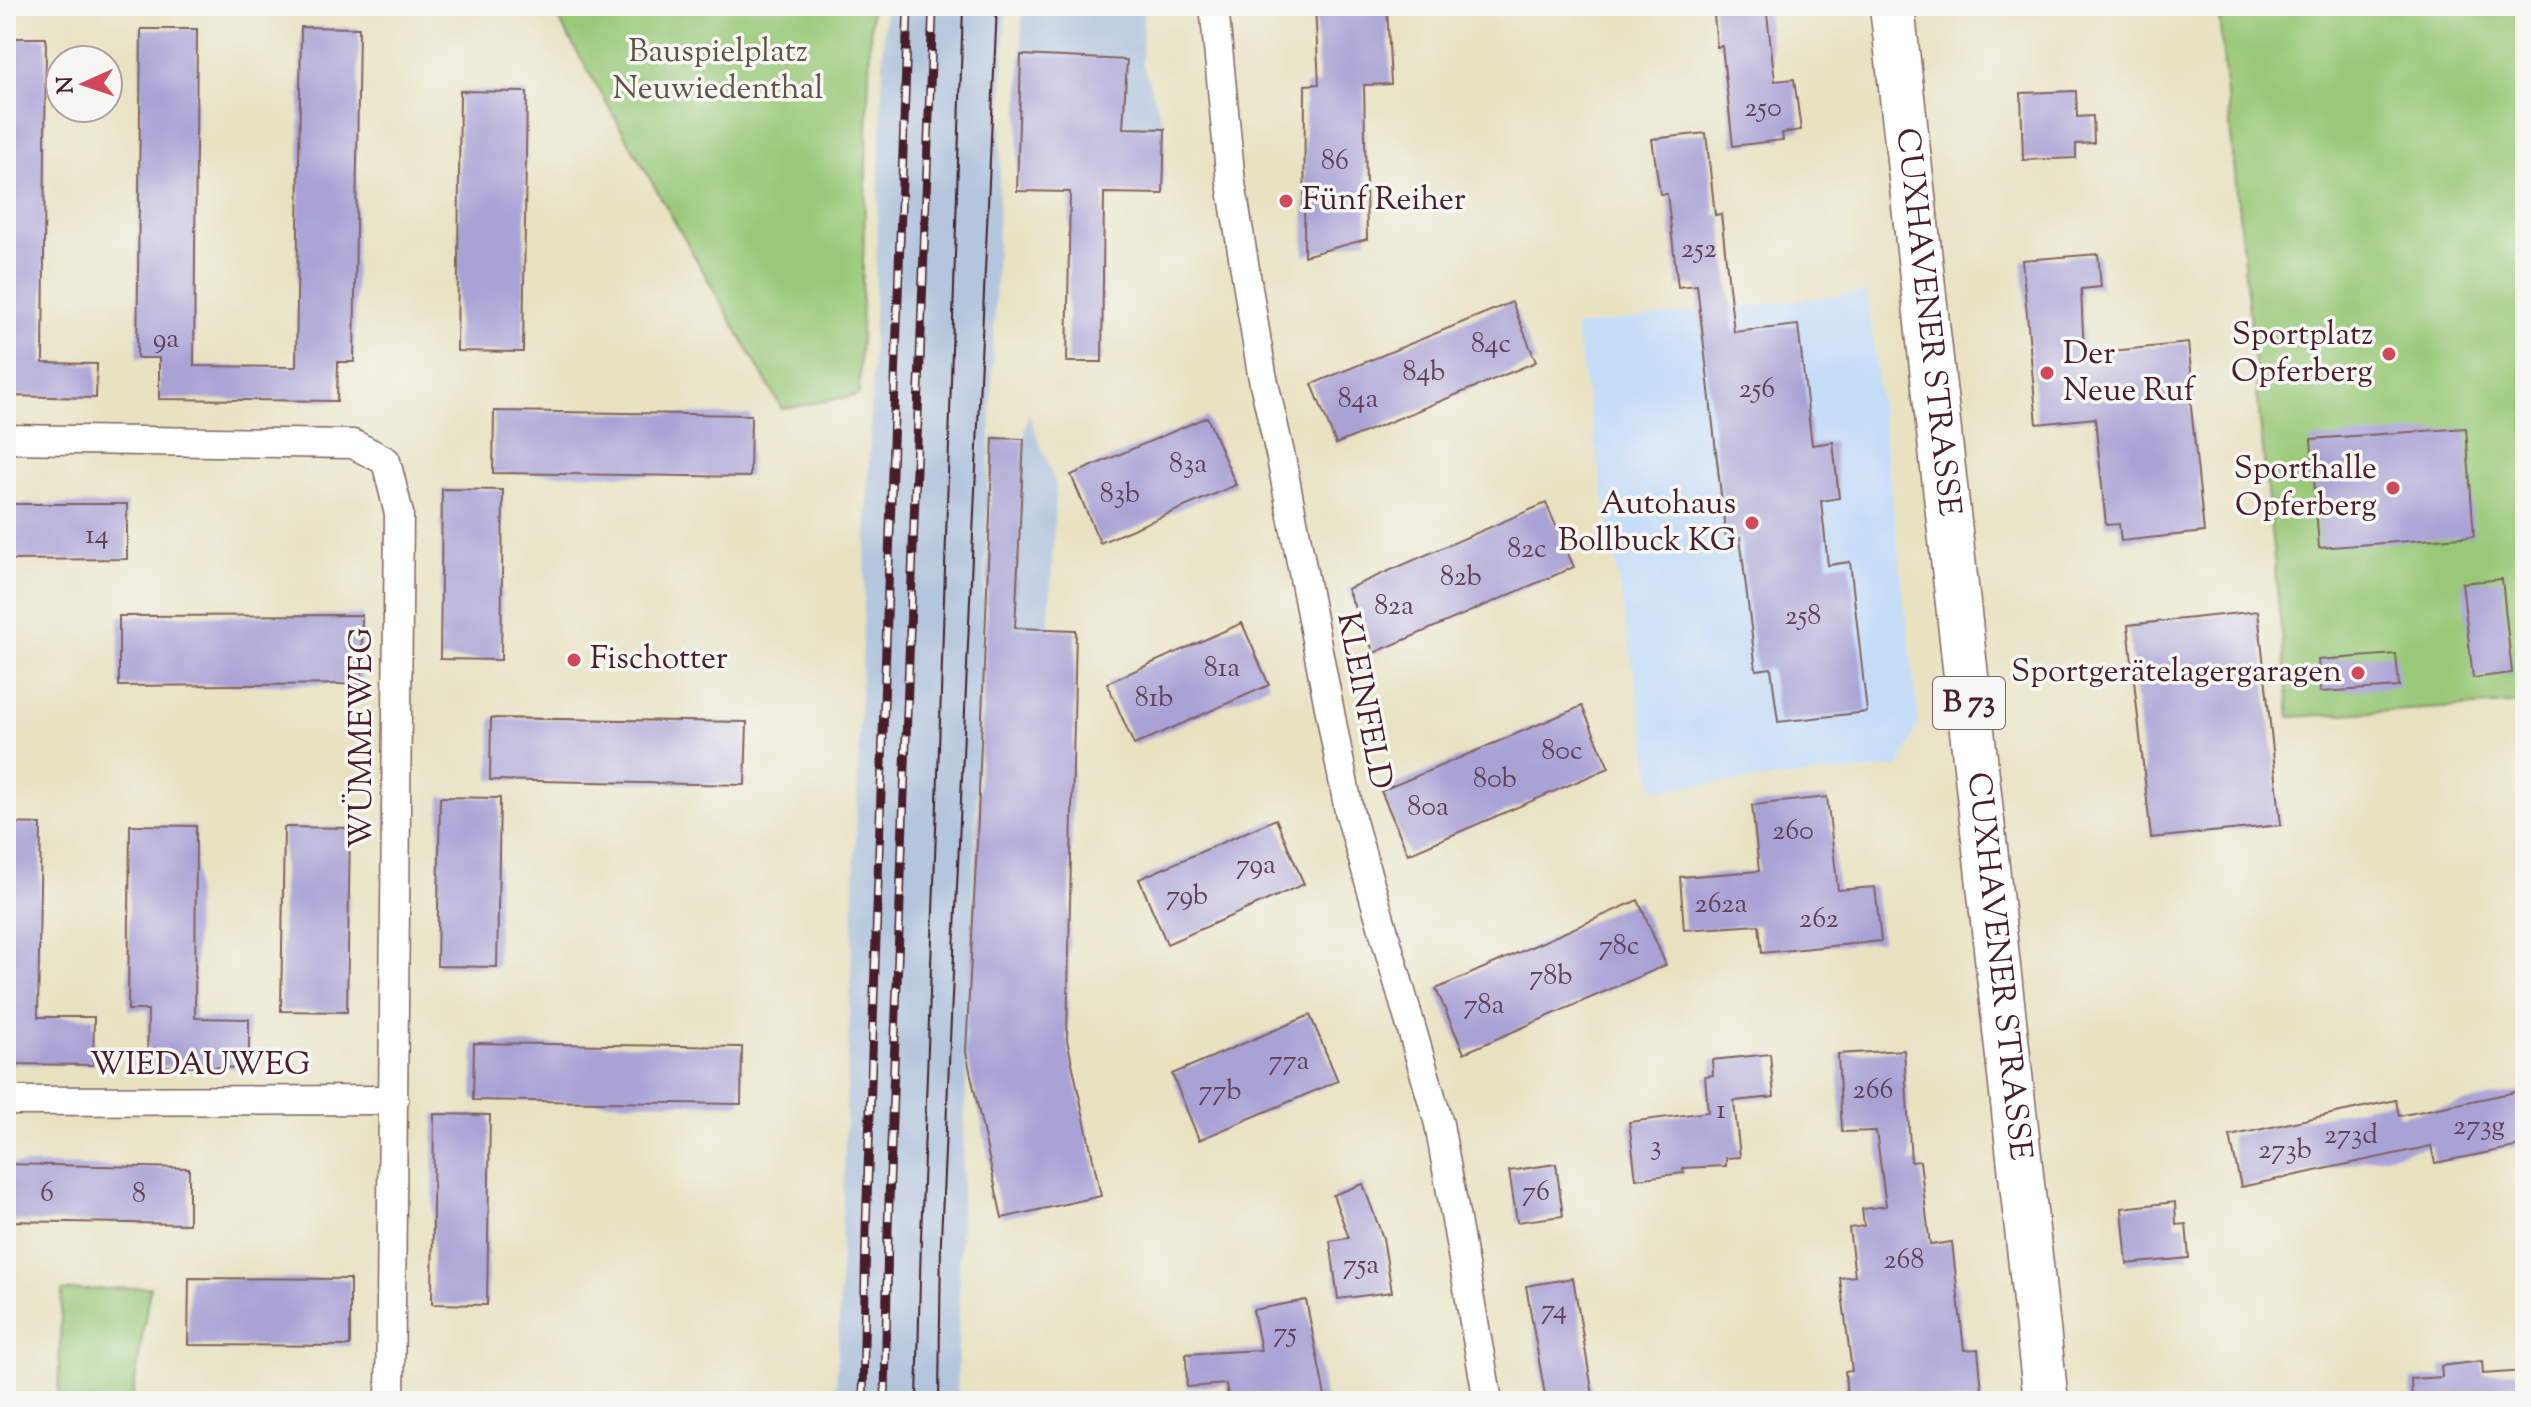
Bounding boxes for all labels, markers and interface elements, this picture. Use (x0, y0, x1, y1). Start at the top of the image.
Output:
park label: Bauspielplatz Neuwiedenthal (613, 30, 824, 113)
north arrow (44, 44, 124, 124)
text: N (51, 75, 83, 94)
house number: 250 (1744, 89, 1782, 129)
street label: CUXHAVENER STRASSE (1883, 126, 1971, 519)
house number: 86 (1321, 142, 1349, 182)
place label: Fünf Reiher (1302, 178, 1466, 224)
marker: Fünf Reiher (1277, 192, 1295, 210)
house number: 252 (1681, 230, 1717, 270)
place label: Sportplatz Opferberg (2231, 313, 2373, 396)
house number: 9a (153, 320, 179, 360)
house number: 84c (1471, 325, 1511, 365)
place label: Der Neue Ruf (2063, 332, 2197, 415)
marker: Sportplatz Opferberg (2380, 345, 2398, 363)
house number: 84b (1403, 353, 1445, 393)
marker: Der Neue Ruf (2038, 364, 2056, 382)
house number: 256 (1739, 370, 1775, 410)
house number: 84a (1338, 380, 1378, 420)
house number: 83a (1169, 445, 1207, 485)
place label: Sporthalle Opferberg (2234, 447, 2377, 530)
house number: 83b (1100, 475, 1140, 515)
marker: Sporthalle Opferberg (2384, 479, 2402, 497)
place label: Autohaus Bollbuck KG (1558, 482, 1736, 565)
marker: Autohaus Bollbuck KG (1743, 514, 1761, 532)
house number: 14 (85, 516, 109, 556)
house number: 82c (1507, 530, 1547, 570)
house number: 82b (1440, 558, 1482, 598)
house number: 82a (1374, 587, 1414, 627)
house number: 258 (1785, 597, 1821, 637)
street label: KLEINFELD (1323, 608, 1403, 794)
street label: WÜMMEWEG (340, 628, 386, 848)
place label: Fischotter (590, 637, 728, 683)
house number: 81a (1204, 649, 1240, 689)
place label: Sportgerätelagergaragen (2011, 650, 2342, 696)
marker: Fischotter (565, 651, 583, 669)
marker: Sportgerätelagergaragen (2349, 664, 2367, 682)
road number: B 73 (1933, 677, 2005, 729)
house number: 81b (1135, 679, 1173, 719)
house number: 80c (1541, 732, 1583, 772)
house number: 80b (1473, 760, 1517, 800)
street label: CUXHAVENER STRASSE (1954, 770, 2042, 1163)
house number: 80a (1407, 788, 1449, 828)
house number: 260 (1772, 812, 1814, 852)
house number: 79a (1236, 846, 1276, 886)
house number: 79b (1166, 877, 1208, 917)
house number: 262a (1695, 885, 1747, 925)
house number: 262 (1799, 900, 1839, 940)
house number: 78c (1599, 927, 1639, 967)
house number: 78b (1529, 957, 1573, 997)
house number: 78a (1464, 986, 1505, 1026)
house number: 77a (1269, 1042, 1310, 1082)
street label: WIEDAUWEG (90, 1043, 310, 1089)
house number: 266 (1853, 1071, 1893, 1111)
house number: 77b (1198, 1072, 1242, 1112)
house number: 1 (1716, 1091, 1726, 1131)
house number: 273g (2453, 1107, 2505, 1147)
house number: 273d (2324, 1116, 2378, 1156)
house number: 3 (1650, 1127, 1662, 1167)
house number: 273b (2258, 1131, 2312, 1171)
house number: 76 (1522, 1173, 1550, 1213)
house number: 6 (40, 1174, 54, 1214)
house number: 8 (132, 1175, 146, 1215)
house number: 268 (1883, 1241, 1925, 1281)
house number: 75a (1343, 1246, 1379, 1286)
house number: 74 (1541, 1291, 1567, 1331)
house number: 75 (1273, 1314, 1297, 1354)

